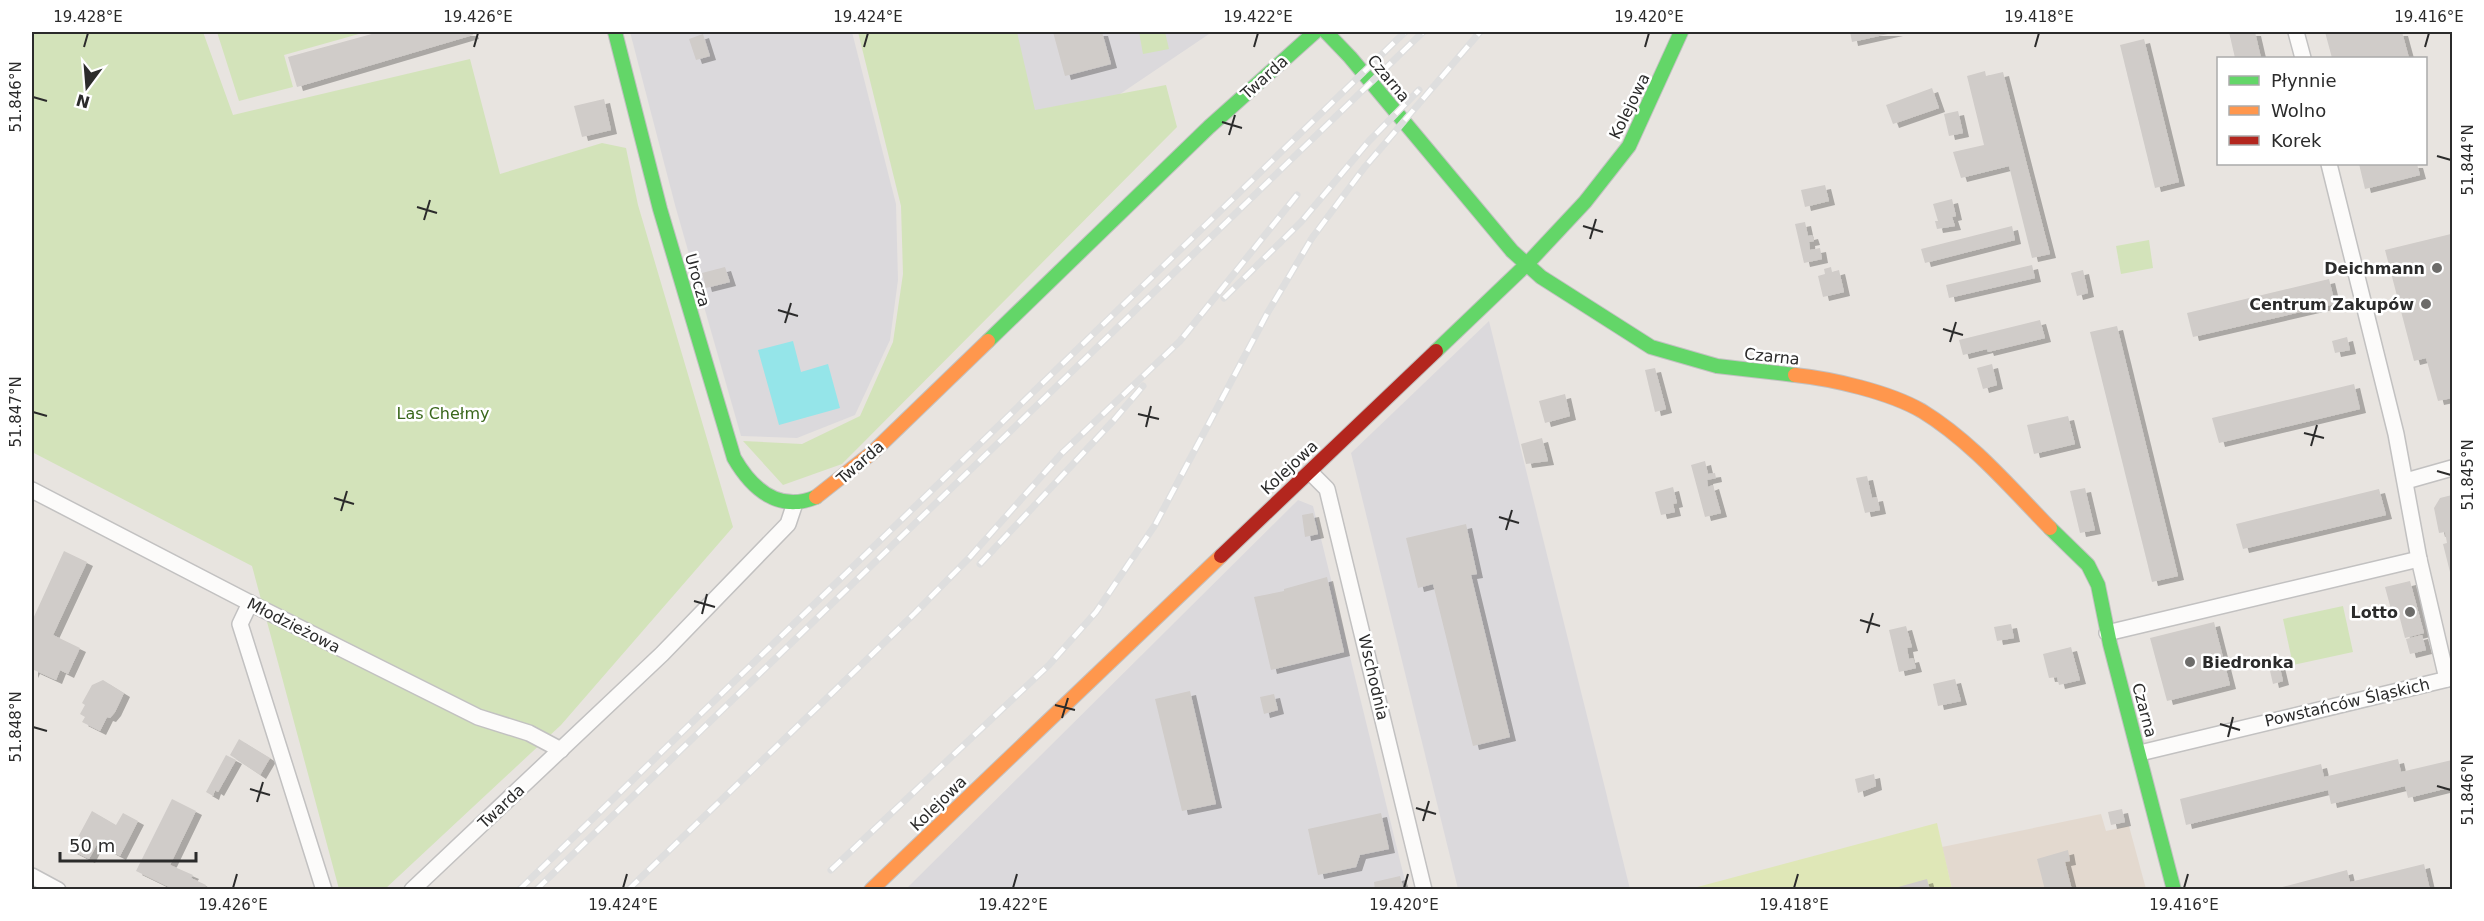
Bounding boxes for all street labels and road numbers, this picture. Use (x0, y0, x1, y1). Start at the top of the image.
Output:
street label: Twarda (1236, 51, 1292, 104)
street label: Czarna (1363, 51, 1414, 106)
street label: Kolejowa (1605, 70, 1654, 142)
street label: Urocza (681, 251, 714, 309)
street label: Czarna (1743, 344, 1801, 369)
street label: Kolejowa (1257, 436, 1322, 498)
street label: Twarda (832, 437, 888, 489)
street label: Młodzieżowa (244, 594, 344, 657)
street label: Wschodnia (1354, 632, 1393, 722)
street label: Powstańców Śląskich (2263, 674, 2431, 731)
street label: Czarna (2128, 681, 2161, 739)
street label: Kolejowa (906, 772, 970, 835)
street label: Twarda (474, 780, 528, 833)

